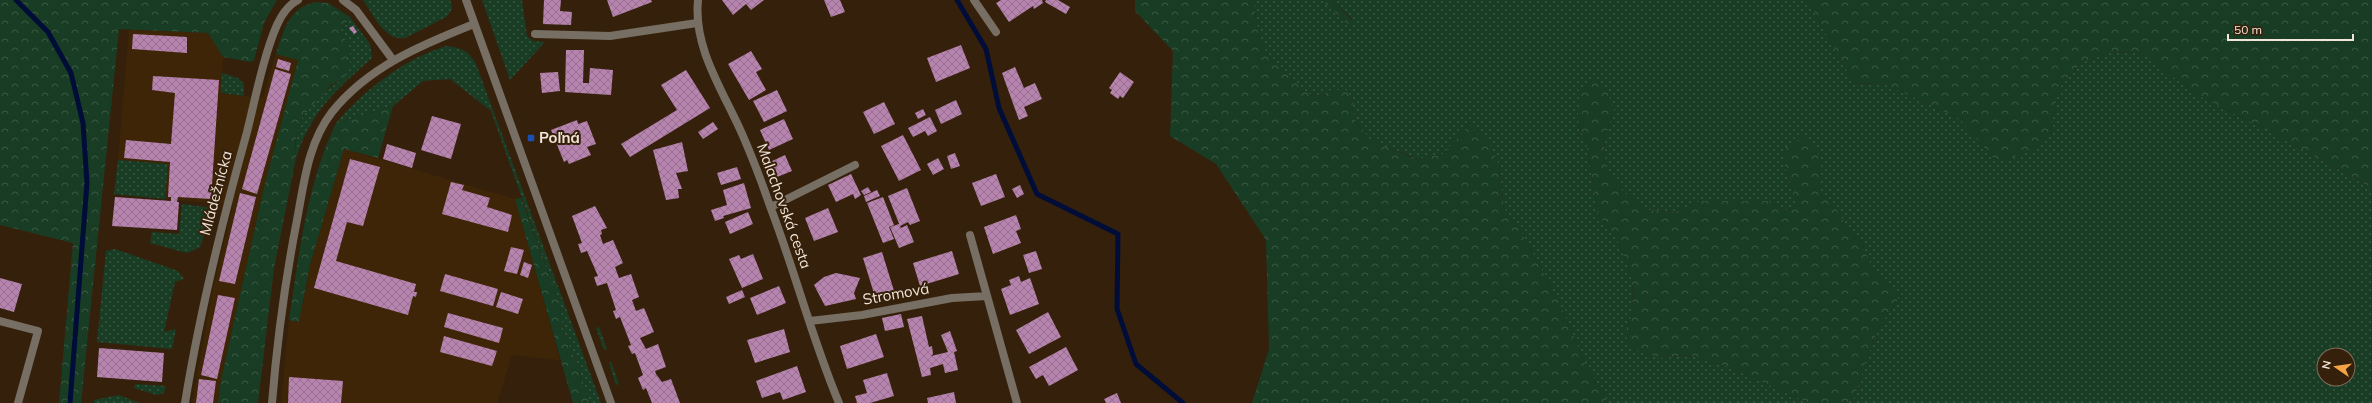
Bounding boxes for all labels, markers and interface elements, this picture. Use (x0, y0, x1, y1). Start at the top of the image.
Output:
scale bar (2228, 16, 2353, 42)
text: 50 m (2234, 22, 2262, 37)
place label: Poľná (539, 128, 580, 147)
marker: Poľná (526, 133, 536, 143)
street label: Malachovská cesta (753, 141, 816, 271)
street label: Mládežnícka (195, 148, 236, 237)
street label: Stromová (861, 278, 931, 309)
north arrow (2316, 347, 2356, 387)
text: N (2319, 359, 2334, 370)

